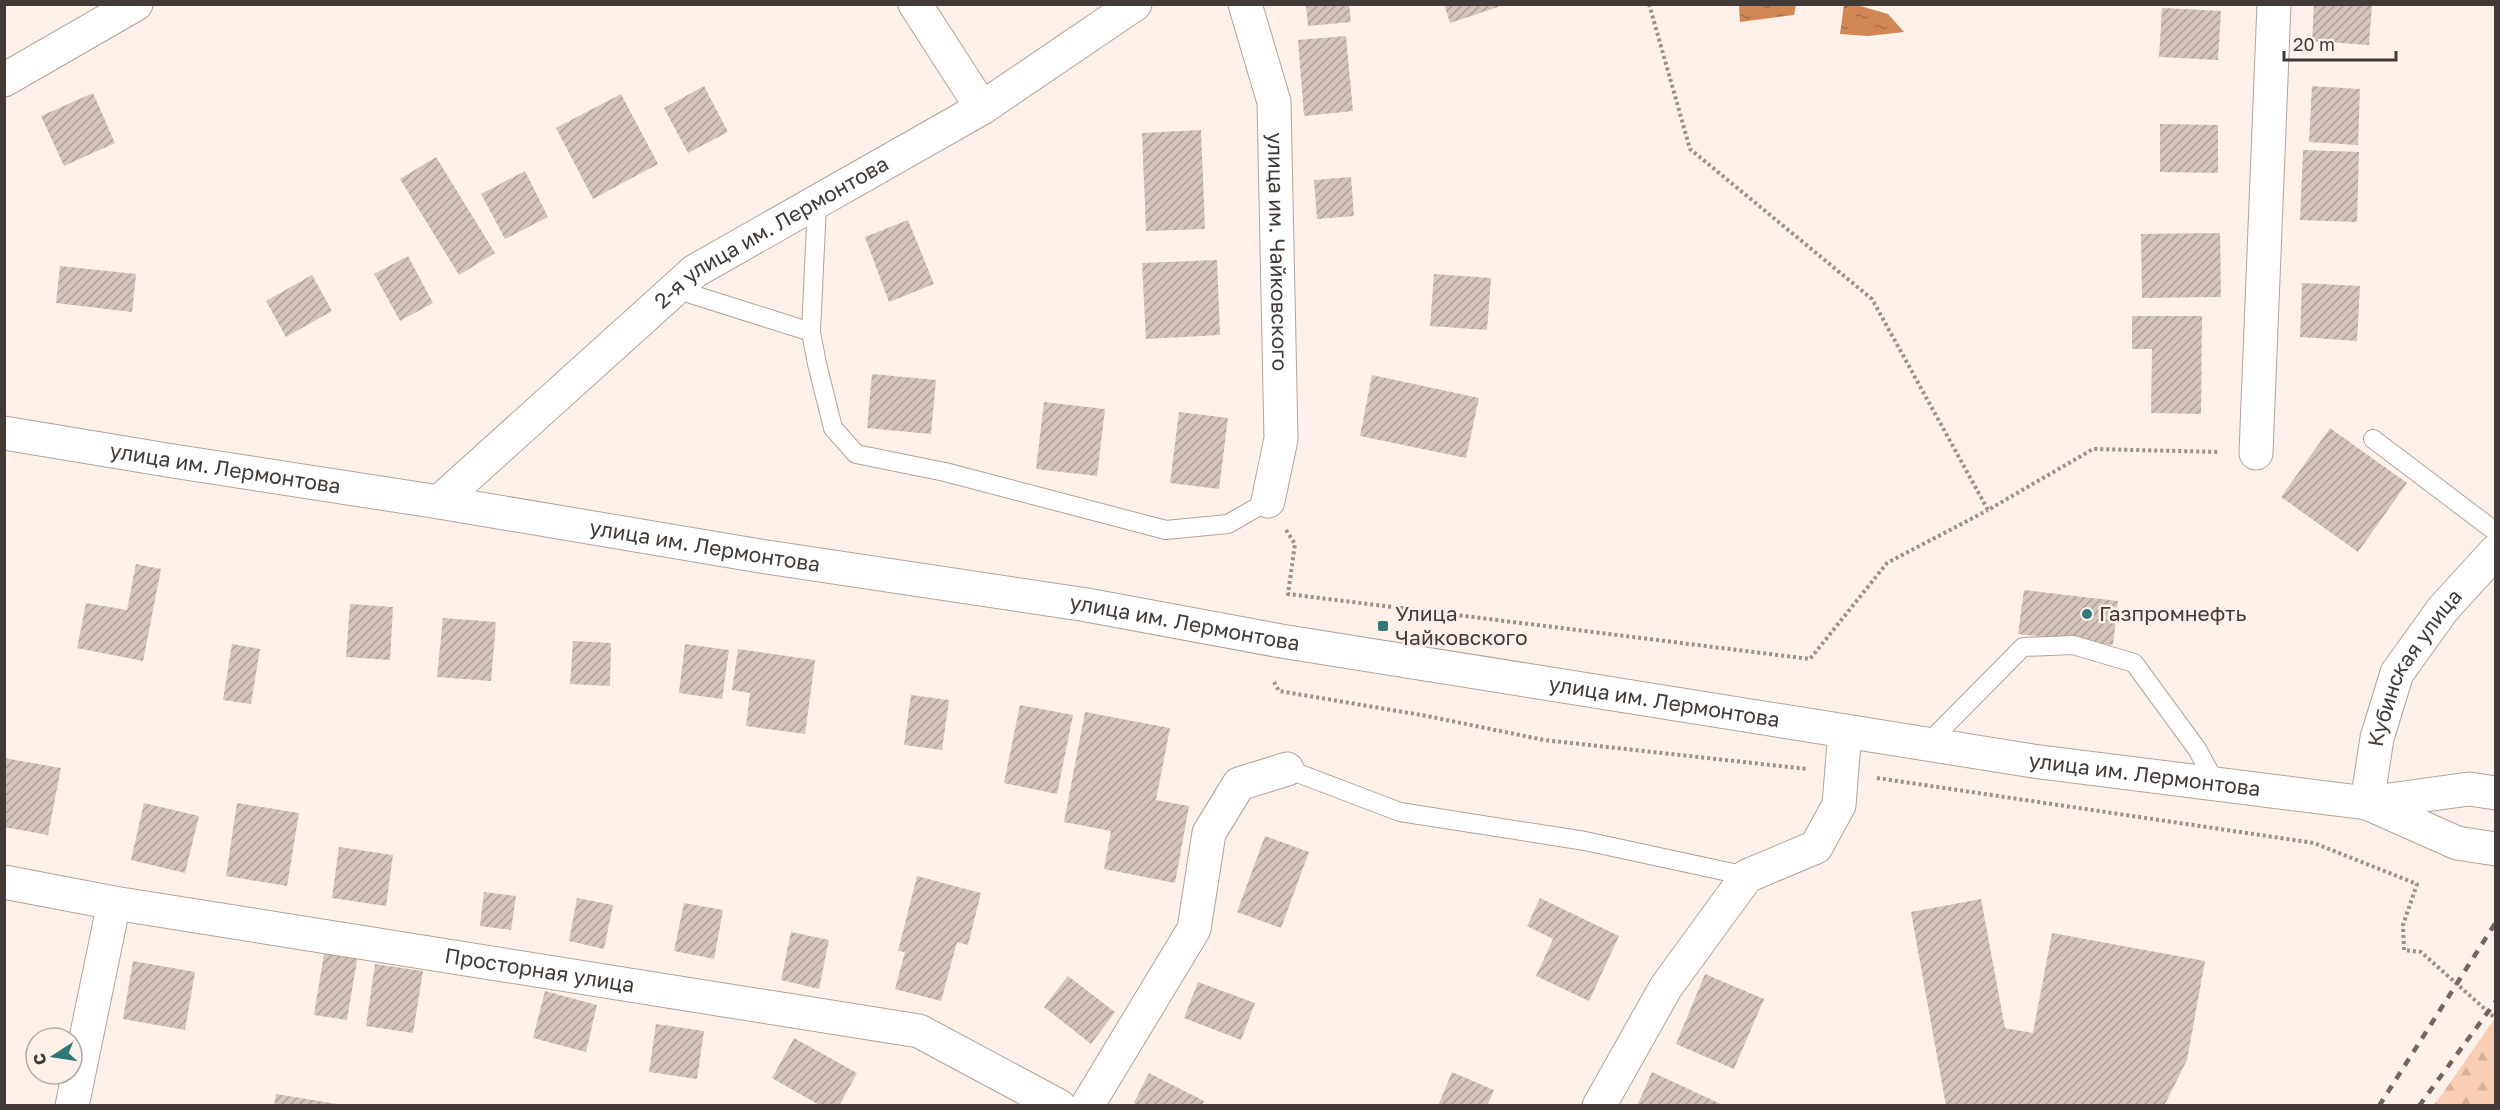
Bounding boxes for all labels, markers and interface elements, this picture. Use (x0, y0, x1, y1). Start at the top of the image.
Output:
scale bar (2284, 24, 2396, 62)
text: 20 m (2293, 33, 2335, 55)
street label: улица им. Чайковского (1263, 132, 1294, 371)
street label: 2-я улица им. Лермонтова (648, 150, 893, 314)
street label: улица им. Лермонтова (108, 437, 343, 499)
street label: улица им. Лермонтова (588, 514, 822, 577)
street label: Кубинская улица (2362, 583, 2467, 748)
street label: улица им. Лермонтова (1068, 589, 1302, 656)
place label: Улица Чайковского (1395, 600, 1528, 650)
place label: Газпромнефть (2099, 600, 2246, 626)
marker: Газпромнефть (2080, 607, 2094, 621)
marker: Улица Чайковского (1376, 619, 1390, 633)
street label: улица им. Лермонтова (1547, 670, 1782, 732)
street label: улица им. Лермонтова (2027, 747, 2262, 802)
street label: Просторная улица (443, 942, 637, 998)
north arrow (24, 1026, 84, 1086)
text: С (28, 1051, 50, 1067)

